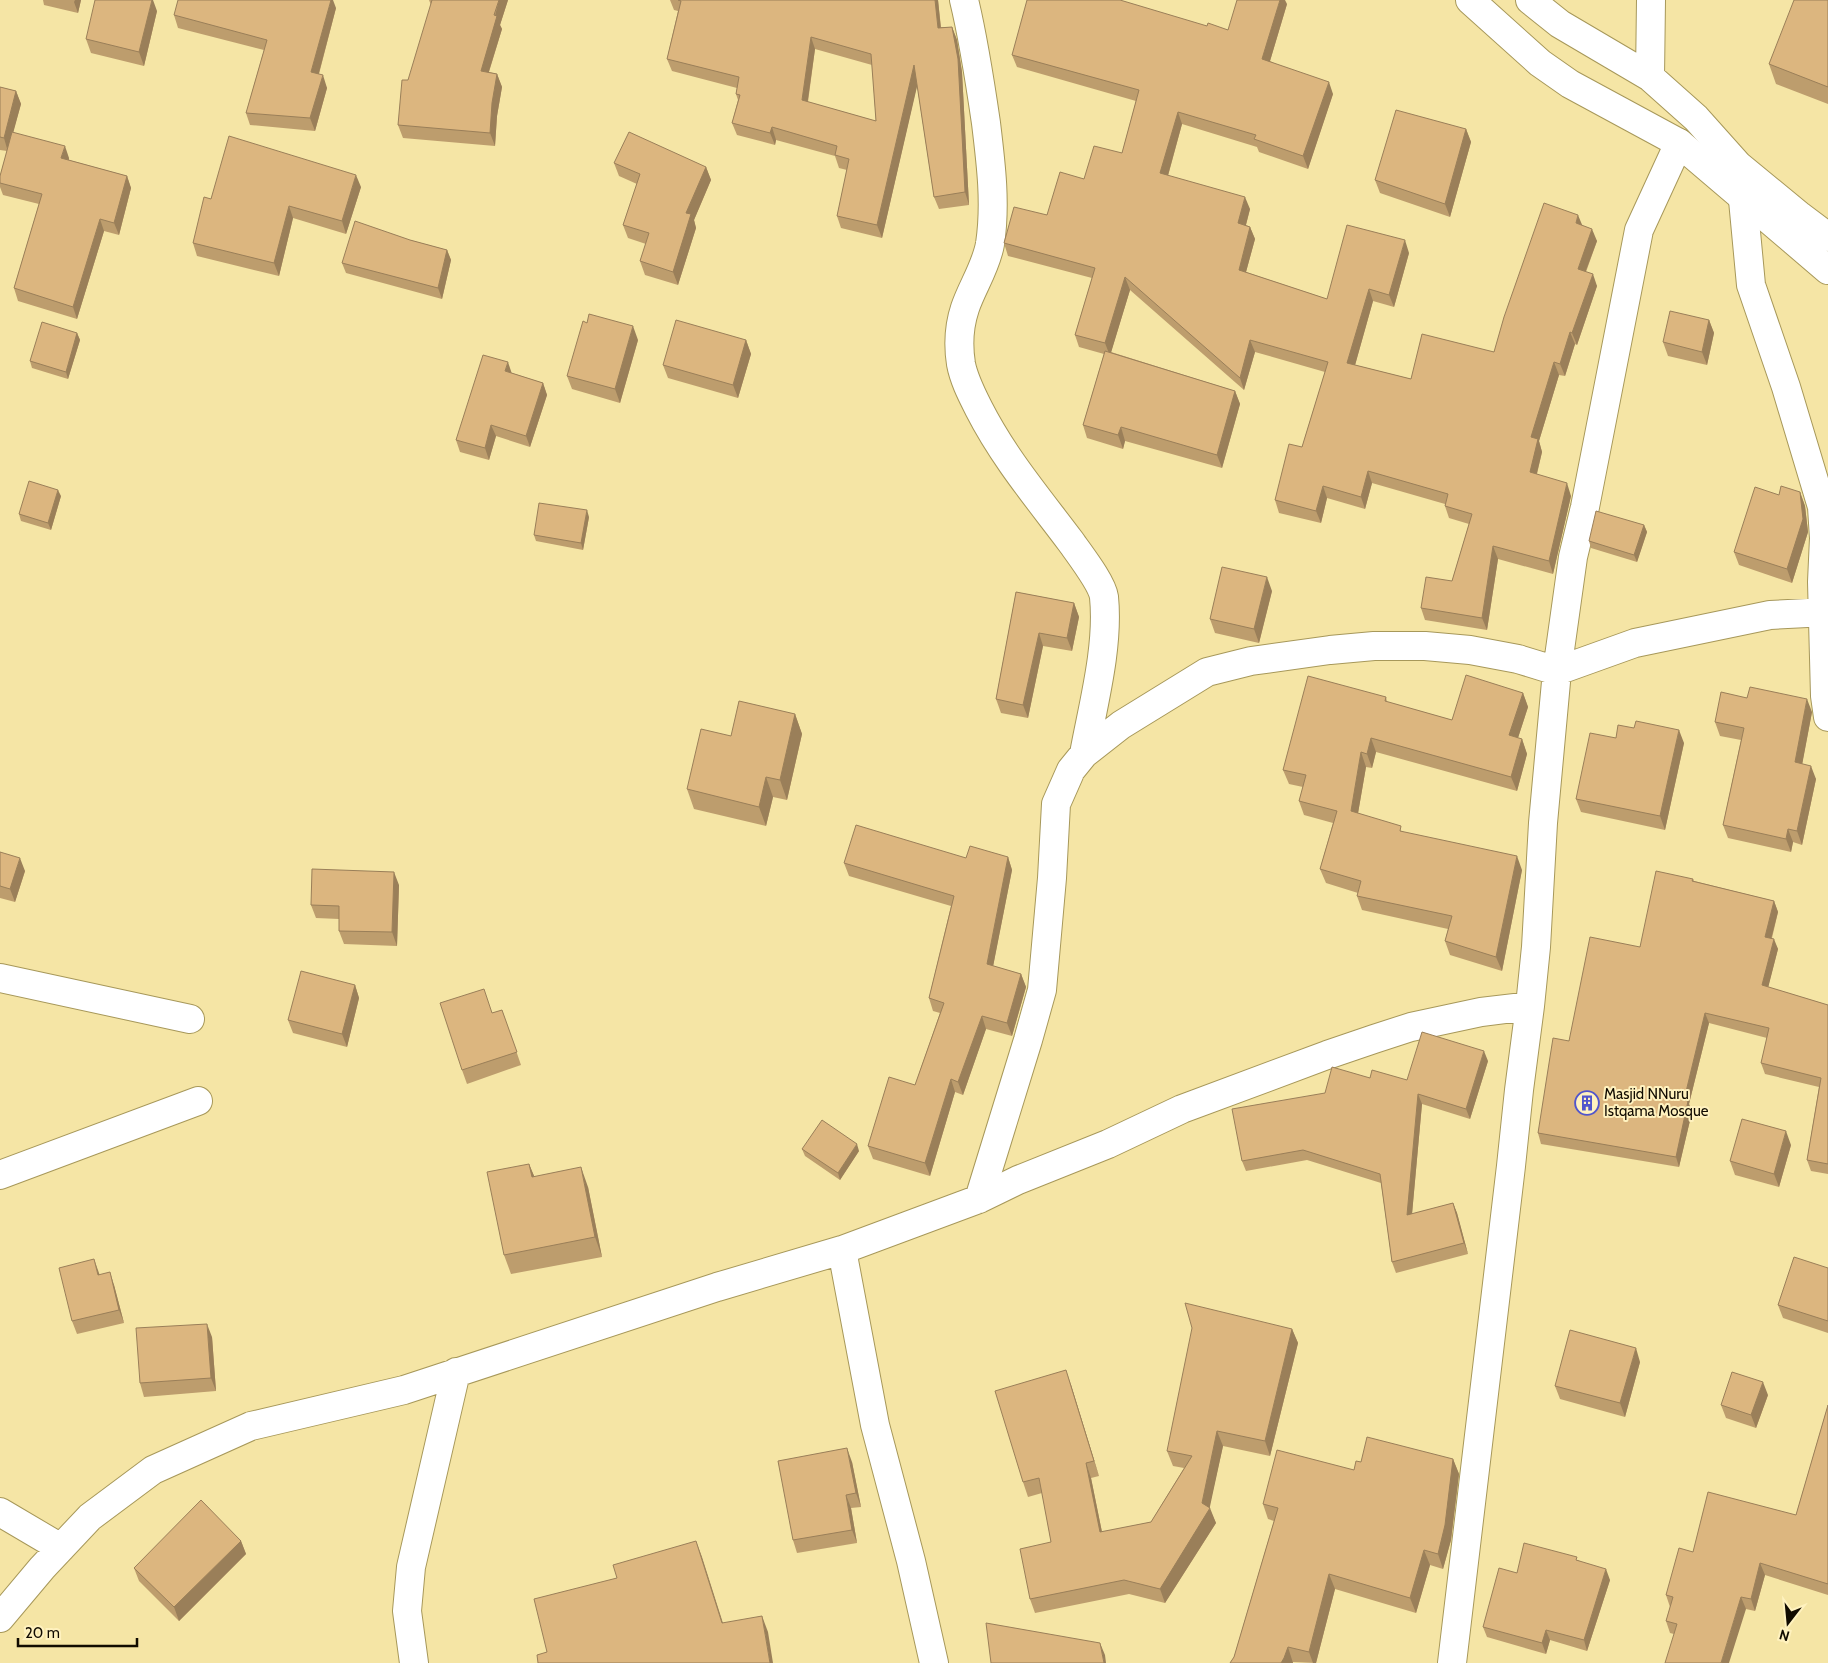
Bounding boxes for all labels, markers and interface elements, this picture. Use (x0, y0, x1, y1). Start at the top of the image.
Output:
place label: Masjid NNuru Istqama Mosque (1604, 1085, 1709, 1120)
building icon: Masjid NNuru Istqama Mosque (1574, 1090, 1600, 1116)
north arrow (1763, 1598, 1813, 1648)
scale bar (18, 1616, 136, 1648)
text: 20 m (25, 1624, 60, 1642)
text: N (1777, 1625, 1792, 1646)

